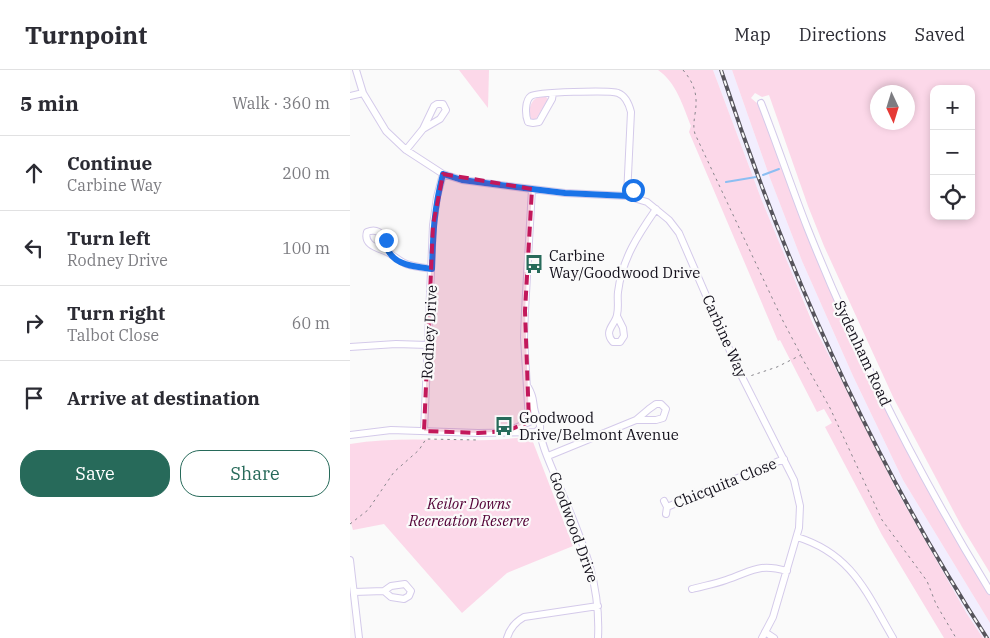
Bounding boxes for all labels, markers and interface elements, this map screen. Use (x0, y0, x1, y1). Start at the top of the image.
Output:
text: Turnpoint (25, 19, 147, 51)
text: Map (734, 23, 771, 46)
text: Directions (799, 23, 887, 46)
text: Saved (915, 23, 965, 46)
north arrow (870, 85, 915, 130)
map controls (930, 85, 975, 220)
button: + (930, 85, 975, 130)
text: 5 min (20, 89, 79, 117)
text: Walk · 360 m (232, 93, 330, 113)
button: − (930, 130, 975, 175)
text: Continue (67, 151, 152, 175)
icon: ahead (20, 159, 48, 187)
text: 200 m (282, 163, 330, 183)
text: Carbine Way (67, 175, 162, 195)
button: locate (930, 175, 975, 220)
route start (622, 179, 645, 202)
text: Turn left (67, 226, 150, 250)
route end (375, 229, 398, 252)
icon: left (20, 234, 48, 262)
text: 100 m (282, 238, 330, 258)
place label: Carbine Way/Goodwood Drive (549, 246, 700, 282)
text: Rodney Drive (67, 250, 168, 270)
bus stop icon: Carbine Way/Goodwood Drive (523, 253, 545, 275)
street label: Rodney Drive (417, 284, 441, 380)
street label: Carbine Way (698, 292, 752, 380)
street label: Sydenham Road (830, 297, 896, 409)
text: Turn right (67, 301, 165, 325)
icon: right (20, 309, 48, 337)
text: 60 m (292, 313, 330, 333)
text: Talbot Close (67, 325, 159, 345)
icon: arrive (20, 384, 48, 412)
text: Arrive at destination (67, 386, 260, 410)
place label: Goodwood Drive/Belmont Avenue (519, 408, 679, 444)
bus stop icon: Goodwood Drive/Belmont Avenue (493, 415, 515, 437)
button: Save (20, 450, 170, 497)
button: Share (180, 450, 330, 497)
street label: Chicquita Close (671, 454, 779, 512)
street label: Goodwood Drive (545, 469, 603, 585)
park label: Keilor Downs Recreation Reserve (408, 494, 530, 530)

